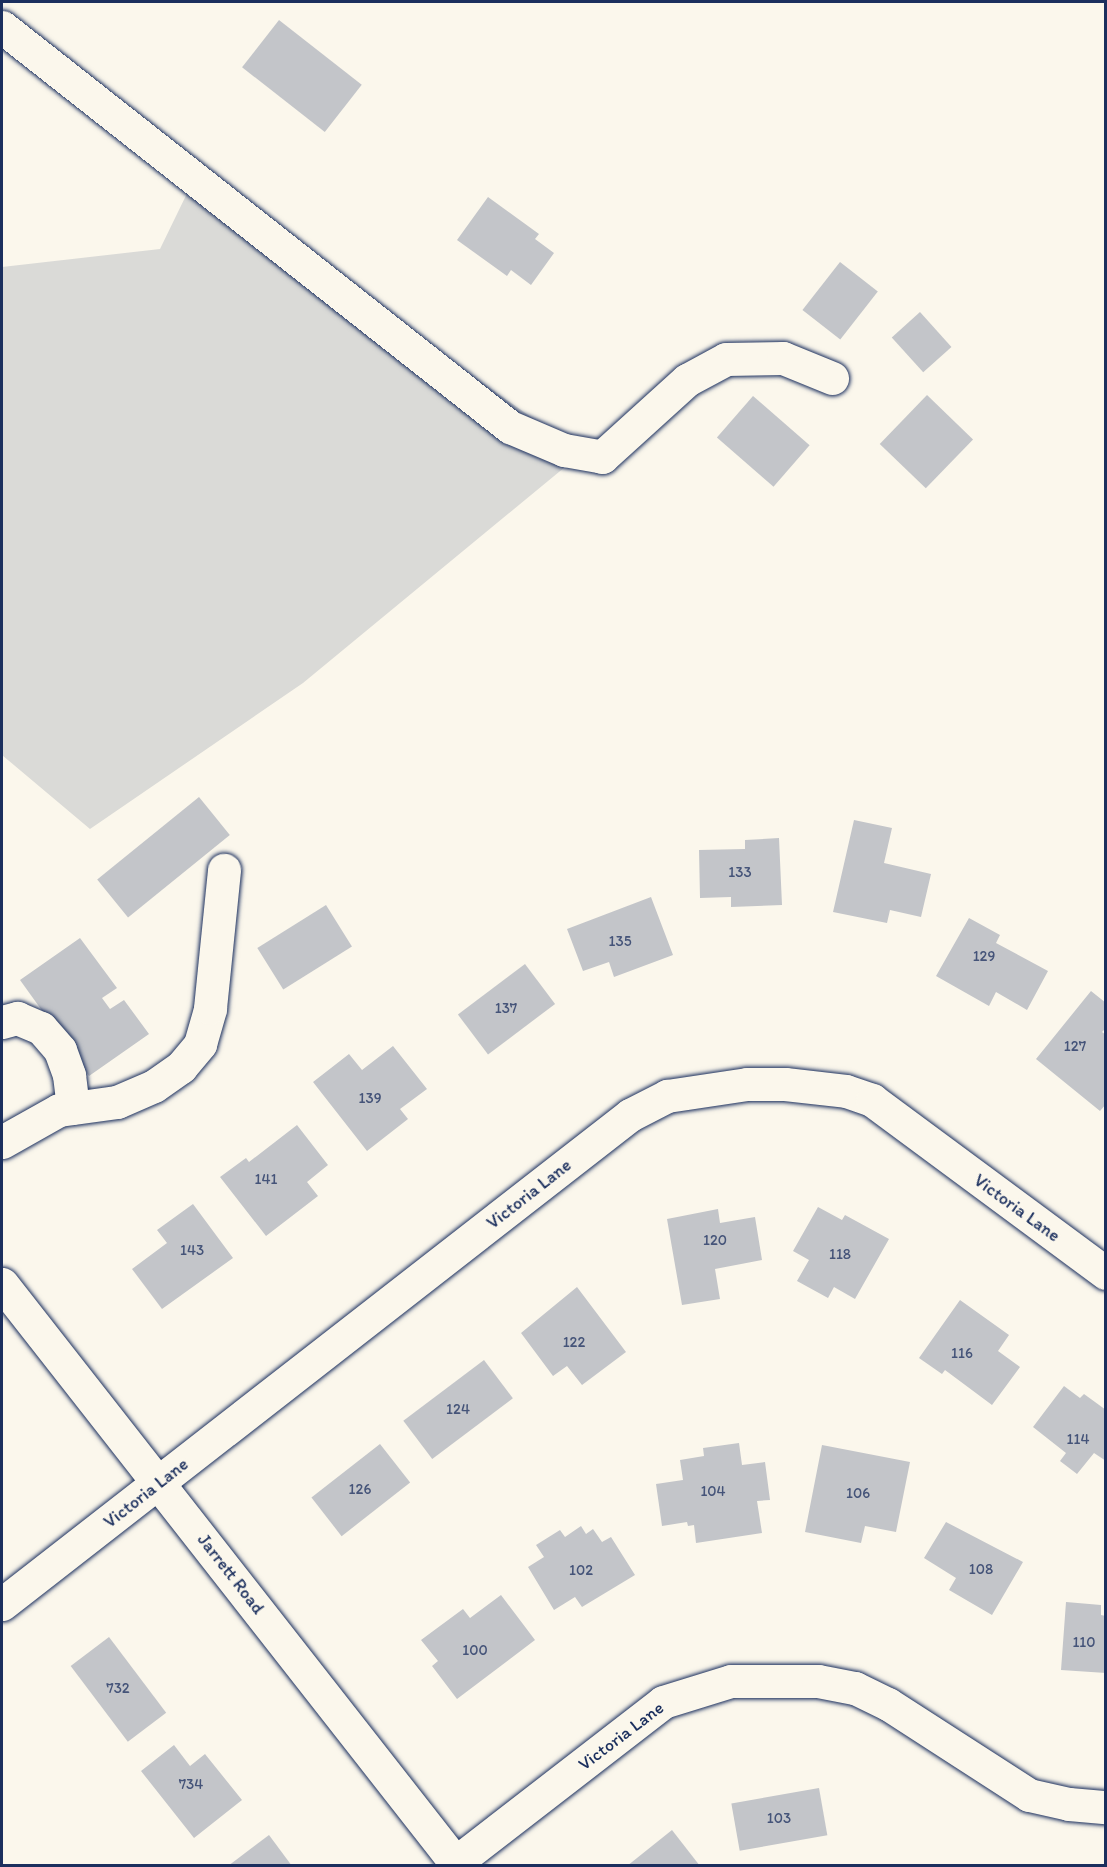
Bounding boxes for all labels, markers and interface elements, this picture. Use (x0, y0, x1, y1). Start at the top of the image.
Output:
house number: 133 (728, 864, 752, 882)
house number: 135 (608, 933, 632, 951)
house number: 129 (973, 948, 995, 966)
house number: 137 (495, 1000, 517, 1018)
house number: 127 (1064, 1038, 1086, 1056)
house number: 139 (359, 1090, 381, 1108)
street label: Victoria Lane (482, 1154, 576, 1234)
street label: Victoria Lane (969, 1169, 1065, 1247)
house number: 141 (255, 1171, 277, 1189)
house number: 120 (703, 1232, 727, 1250)
house number: 143 (180, 1242, 204, 1260)
house number: 118 (829, 1246, 851, 1264)
house number: 122 (563, 1334, 585, 1352)
house number: 116 (951, 1345, 973, 1363)
house number: 124 (446, 1401, 470, 1419)
house number: 114 (1067, 1431, 1089, 1449)
street label: Victoria Lane (99, 1453, 193, 1533)
house number: 126 (349, 1481, 371, 1499)
house number: 104 (700, 1483, 726, 1501)
house number: 106 (846, 1485, 870, 1503)
street label: Jarrett Road (193, 1530, 269, 1618)
house number: 108 (969, 1561, 993, 1579)
house number: 102 (569, 1562, 593, 1580)
house number: 110 (1072, 1634, 1096, 1652)
house number: 100 (462, 1642, 488, 1660)
house number: 732 (106, 1680, 130, 1698)
street label: Victoria Lane (574, 1697, 668, 1775)
house number: 734 (179, 1776, 203, 1794)
house number: 103 (767, 1810, 791, 1828)

